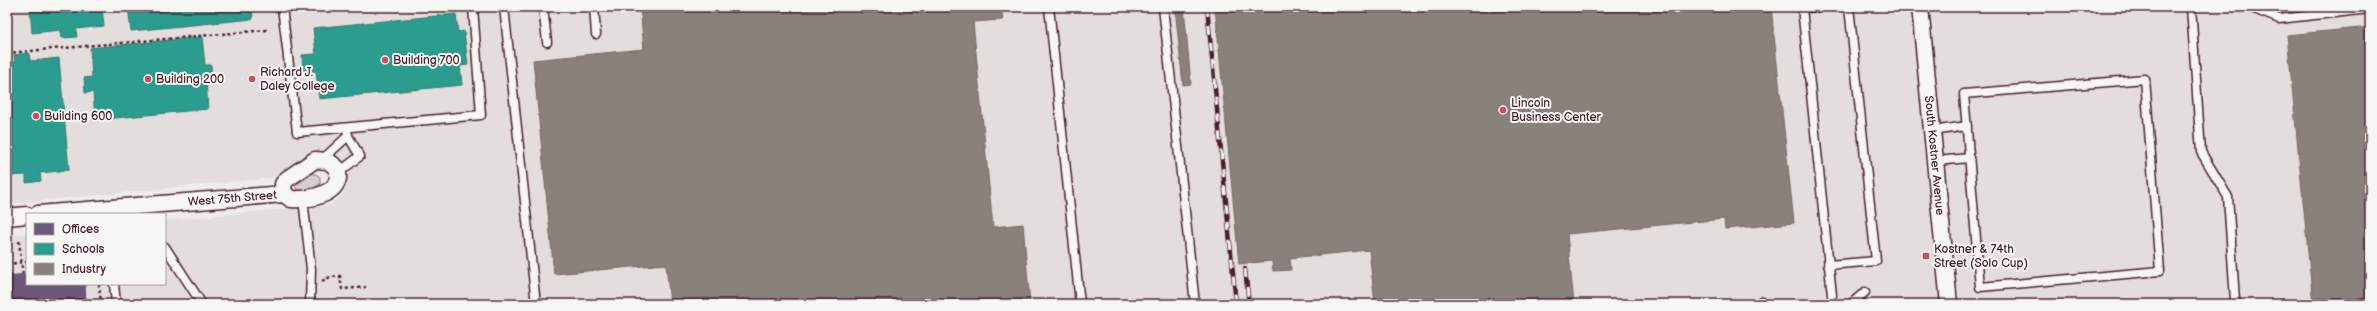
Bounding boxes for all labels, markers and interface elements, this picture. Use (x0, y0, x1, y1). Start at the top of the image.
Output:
place label: Building 700 (393, 53, 460, 68)
marker: Building 700 (380, 55, 390, 65)
place label: Richard J. Daley College (260, 65, 335, 94)
place label: Building 200 (156, 72, 224, 87)
marker: Building 200 (143, 74, 153, 84)
marker: Richard J. Daley College (247, 74, 257, 84)
street label: South Kostner Avenue (1921, 95, 1947, 216)
place label: Lincoln Business Center (1511, 96, 1602, 125)
marker: Lincoln Business Center (1498, 105, 1508, 115)
place label: Building 600 (44, 109, 112, 124)
marker: Building 600 (31, 111, 41, 121)
street label: West 75th Street (187, 188, 278, 210)
legend (26, 213, 166, 285)
text: Offices (62, 222, 99, 237)
text: Schools (62, 242, 105, 257)
place label: Kostner & 74th Street (Solo Cup) (1934, 242, 2028, 271)
marker: Kostner & 74th Street (Solo Cup) (1921, 251, 1931, 261)
text: Industry (62, 262, 107, 277)

